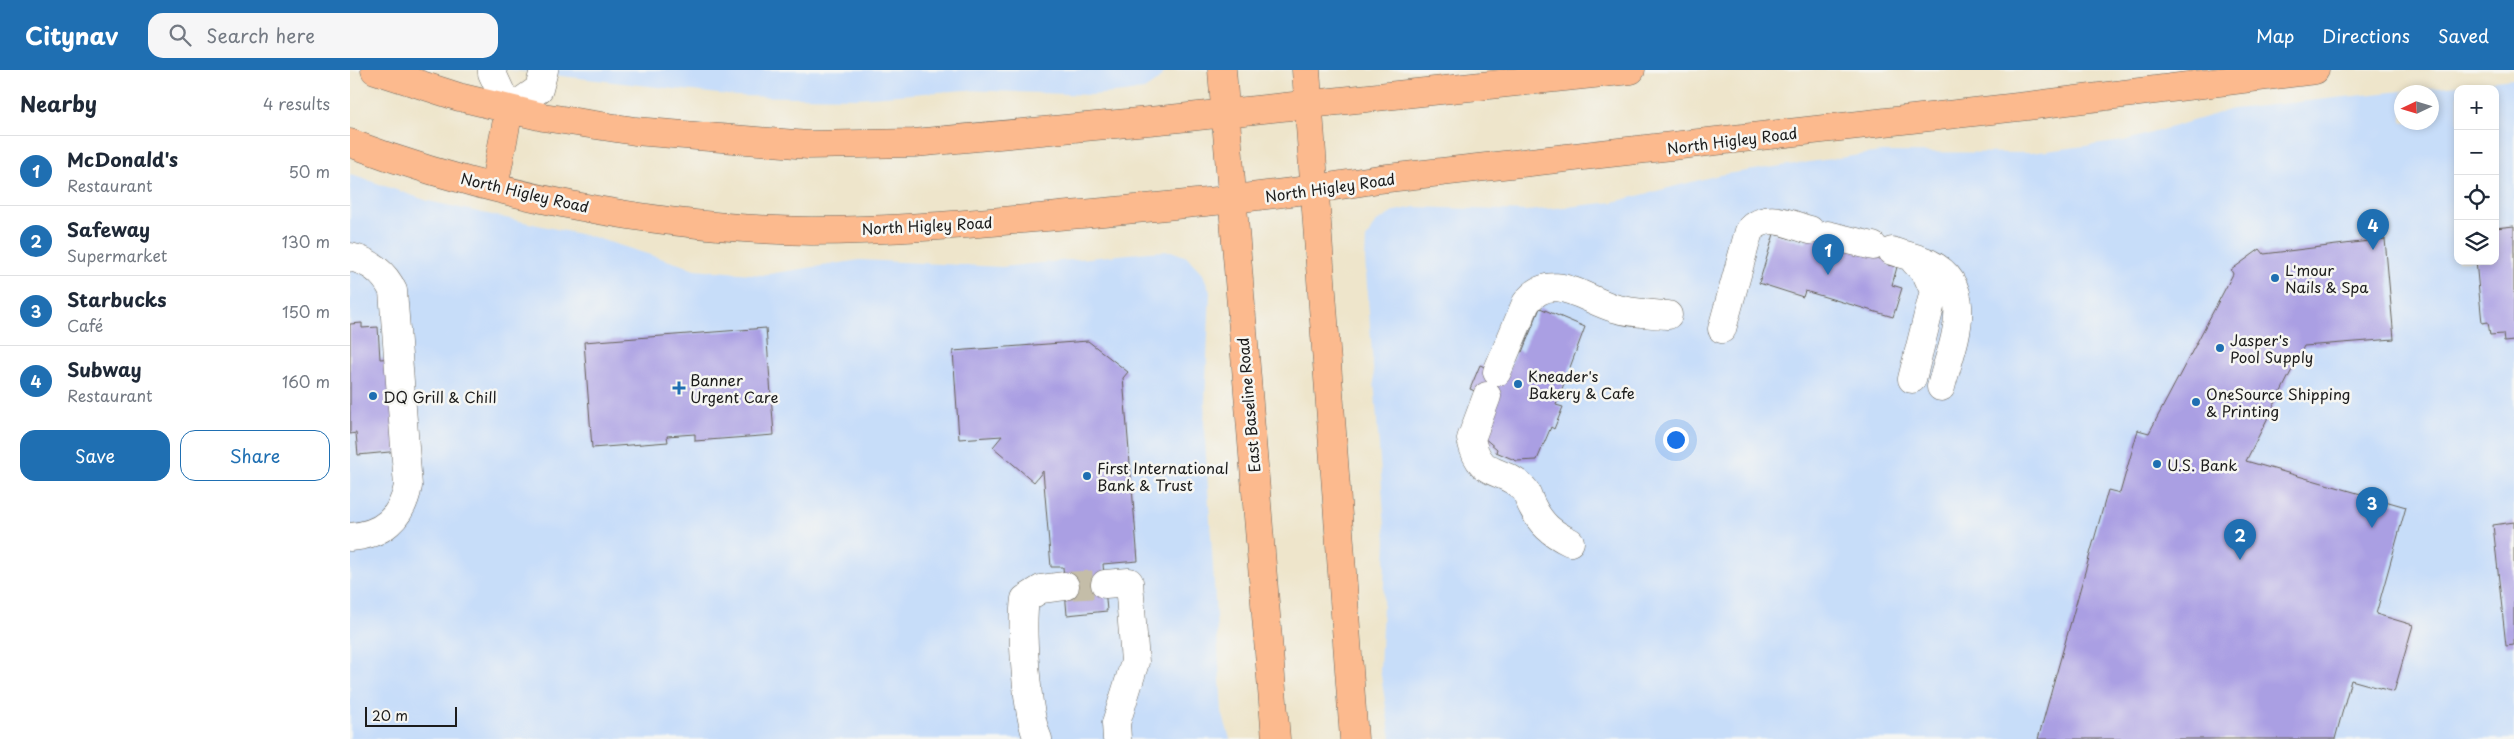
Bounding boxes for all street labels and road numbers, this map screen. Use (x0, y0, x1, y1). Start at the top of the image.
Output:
street label: North Higley Road (1666, 121, 1798, 159)
street label: North Higley Road (459, 166, 591, 218)
street label: North Higley Road (1264, 166, 1396, 208)
street label: North Higley Road (861, 210, 993, 240)
street label: East Baseline Road (1231, 337, 1265, 473)

